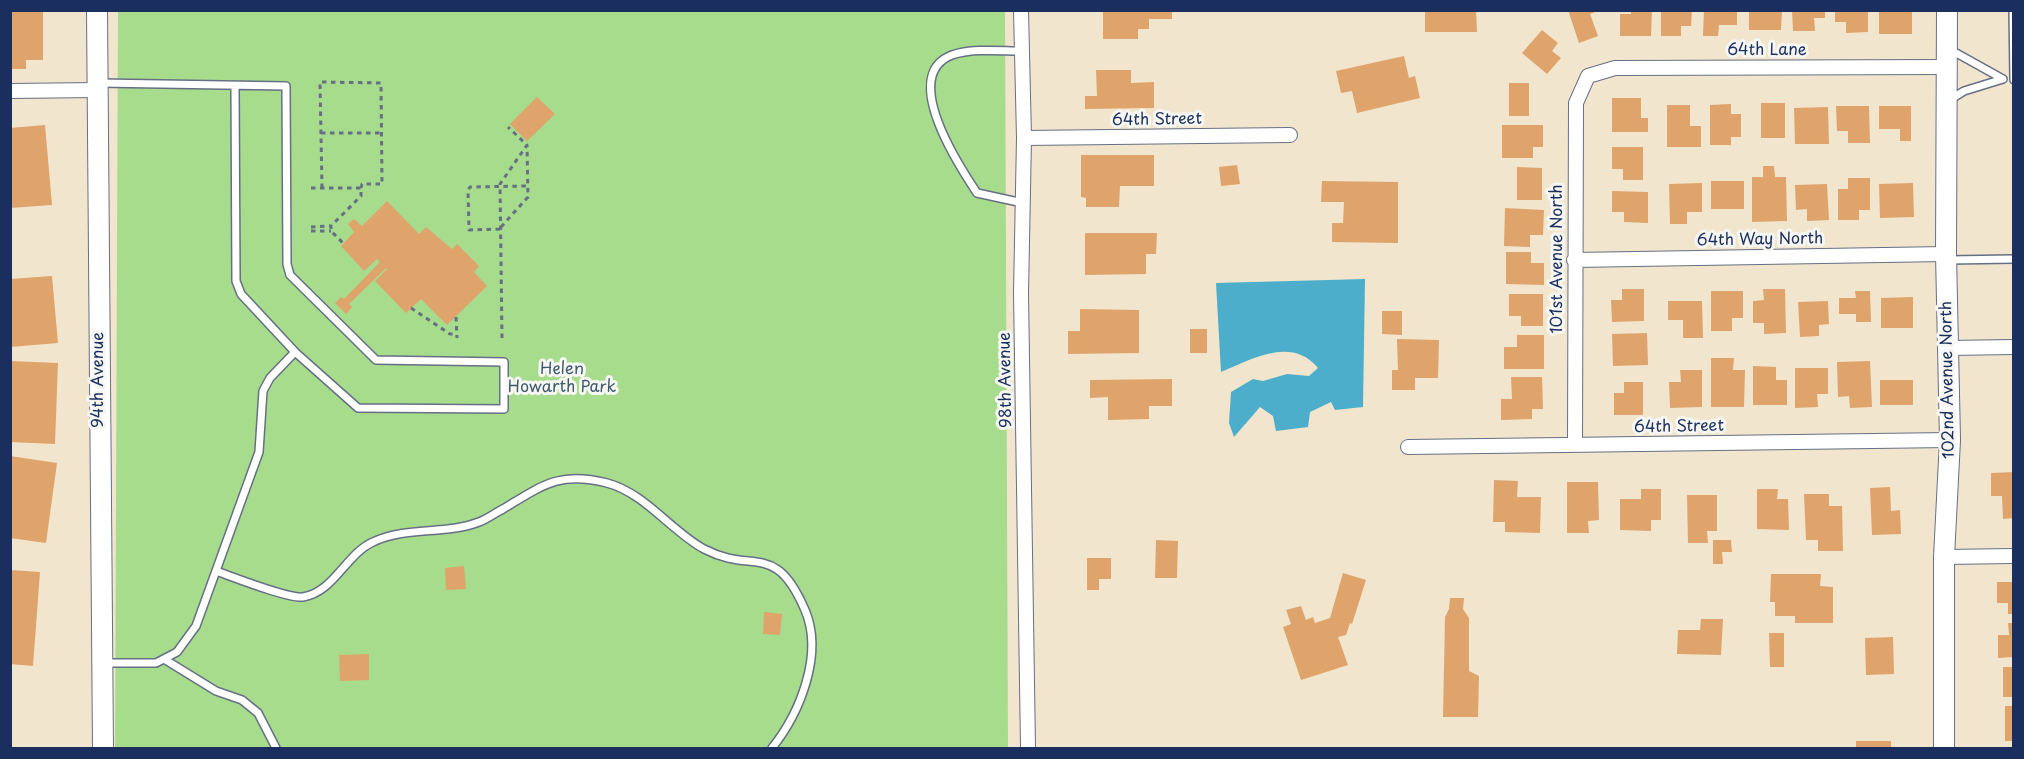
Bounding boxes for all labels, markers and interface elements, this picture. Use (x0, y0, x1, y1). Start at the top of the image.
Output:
street label: 64th Lane (1727, 41, 1807, 61)
street label: 64th Street (1112, 110, 1202, 130)
street label: 101st Avenue North (1548, 184, 1568, 334)
street label: 64th Way North (1697, 229, 1823, 251)
street label: 102nd Avenue North (1937, 301, 1959, 459)
street label: 94th Avenue (89, 332, 109, 428)
street label: 98th Avenue (996, 332, 1016, 428)
park label: Helen Howarth Park (508, 360, 616, 398)
street label: 64th Street (1634, 417, 1724, 437)

